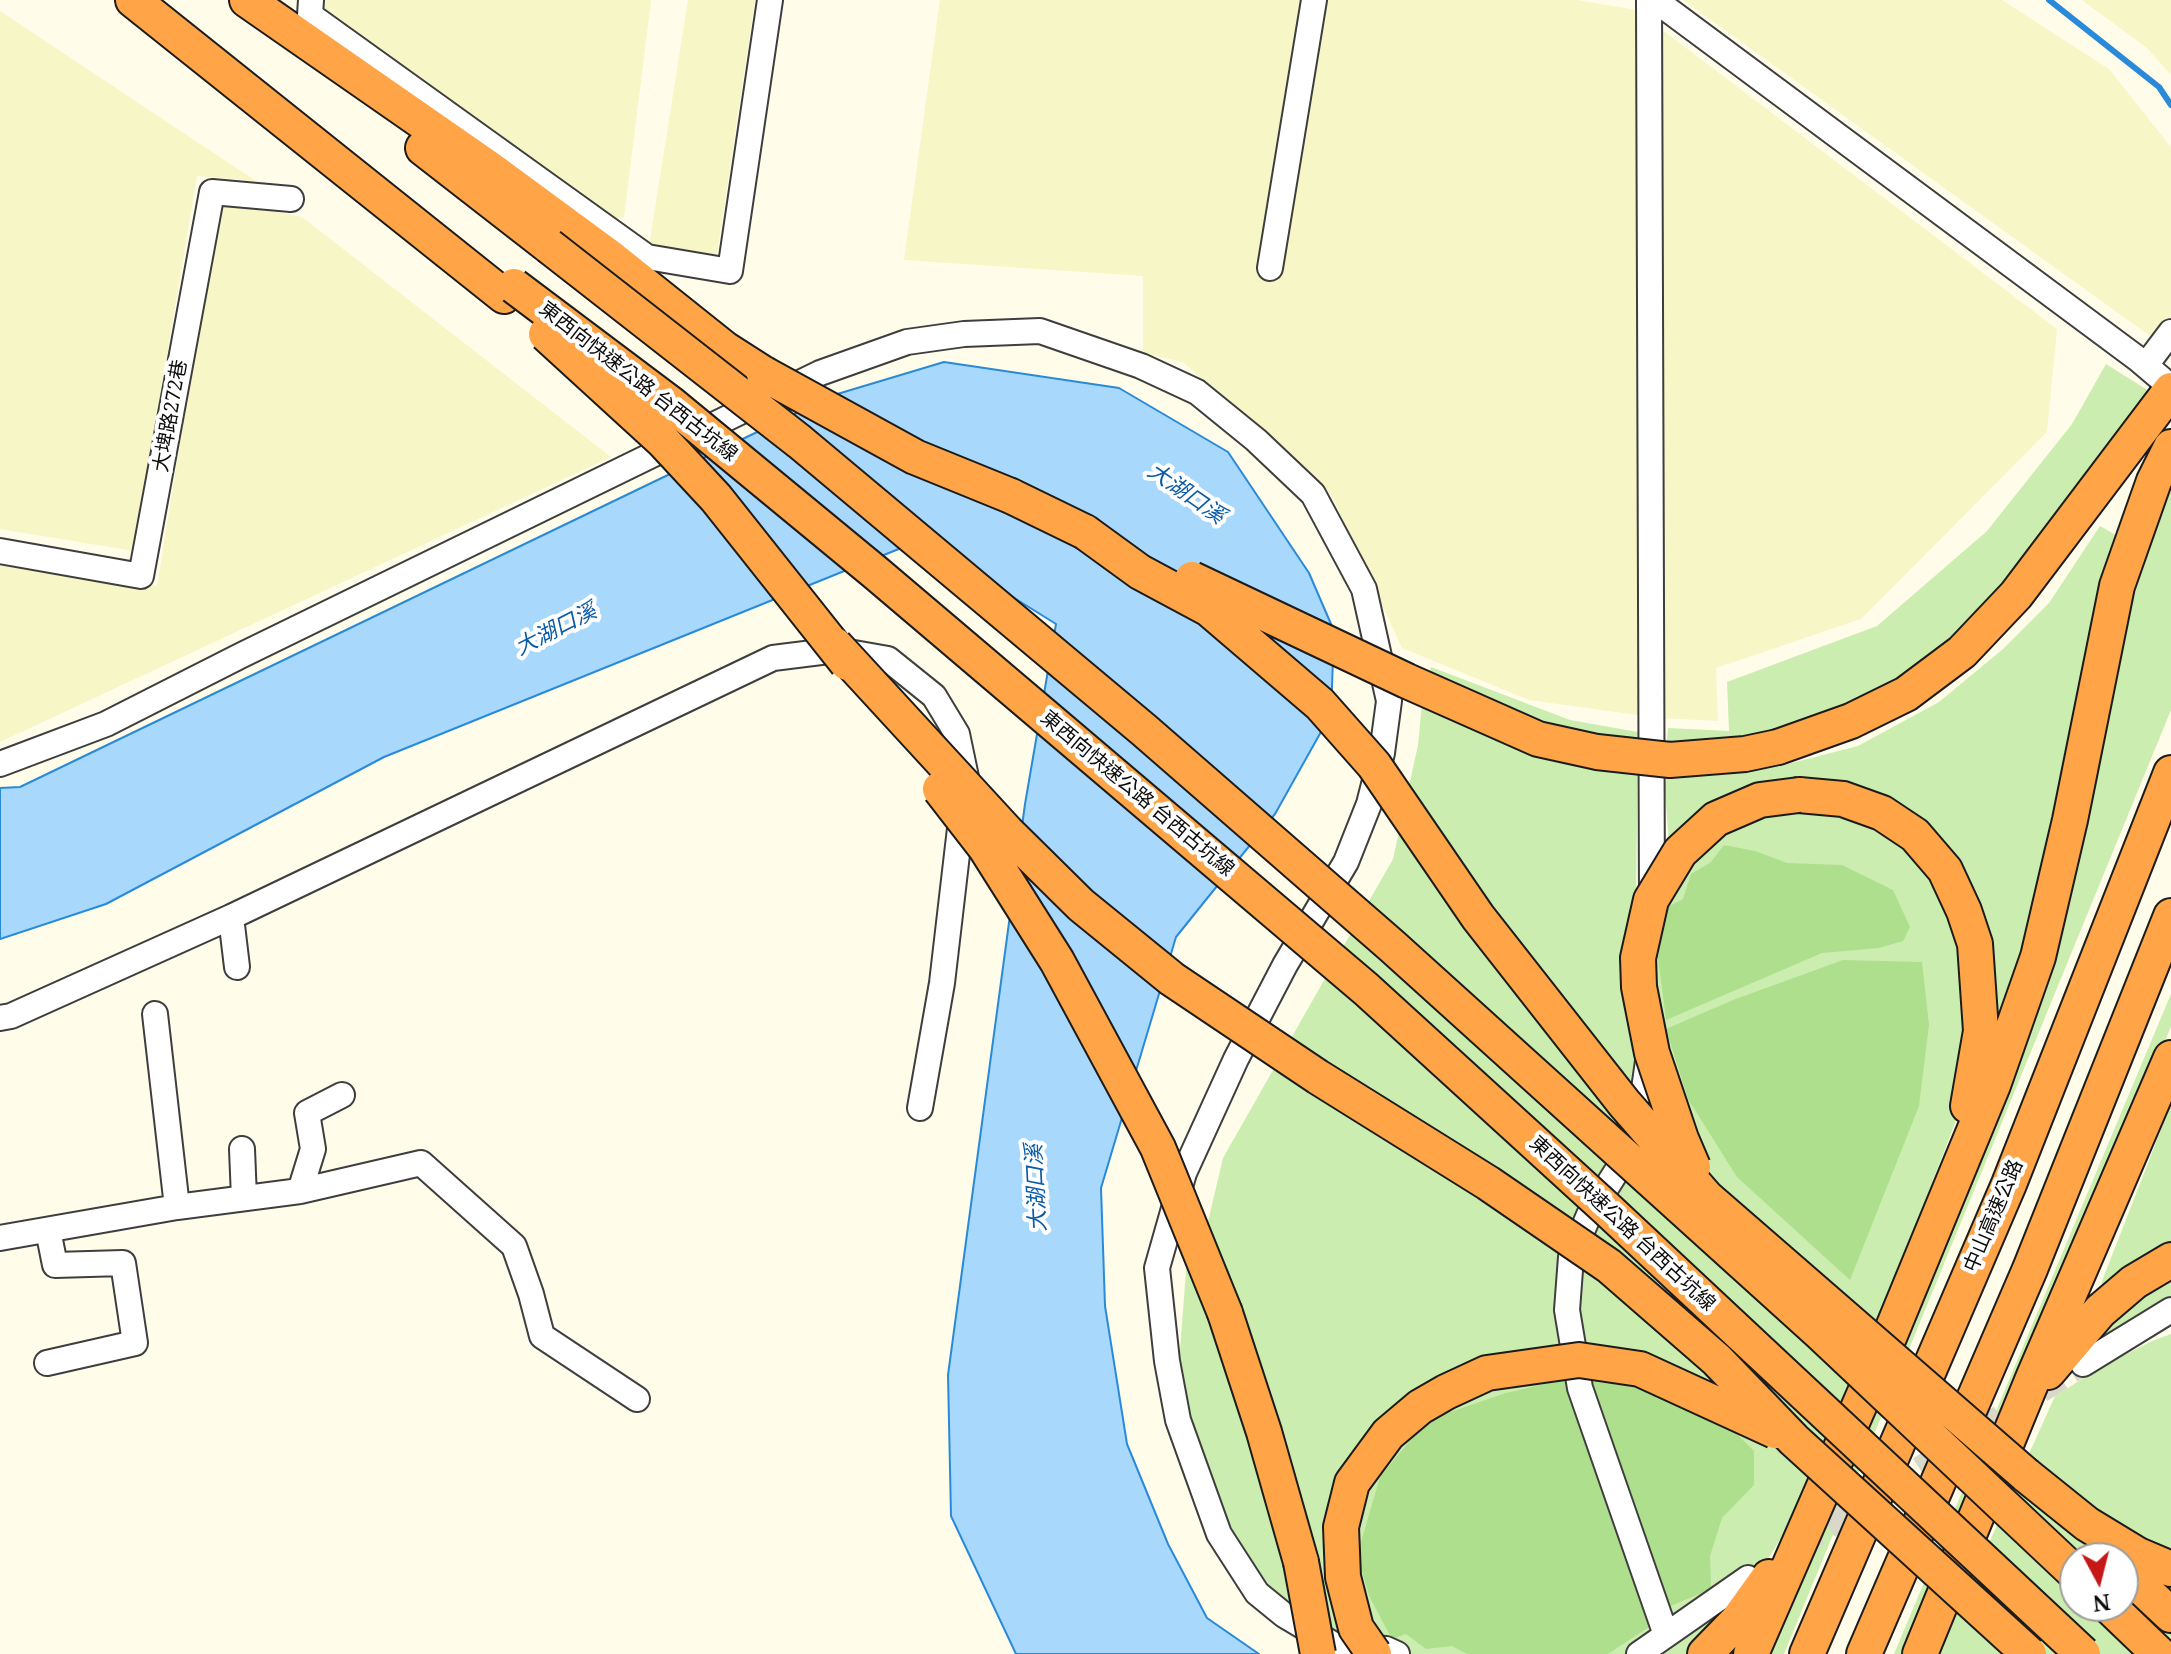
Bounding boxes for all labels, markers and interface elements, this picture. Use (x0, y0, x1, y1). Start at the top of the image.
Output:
street label: 東西向快速公路 台西古坑線 (534, 297, 742, 467)
street label: 大埤路272巷 (149, 358, 193, 474)
water label: 大湖口溪 (1142, 458, 1230, 530)
water label: 大湖口溪 (511, 598, 601, 662)
street label: 東西向快速公路 台西古坑線 (1035, 706, 1239, 882)
street label: 東西向快速公路 台西古坑線 (1524, 1132, 1720, 1316)
water label: 大湖口溪 (1022, 1143, 1052, 1233)
street label: 中山高速公路 (1960, 1156, 2028, 1276)
north arrow (2059, 1542, 2139, 1622)
text: N (2091, 1588, 2112, 1620)

